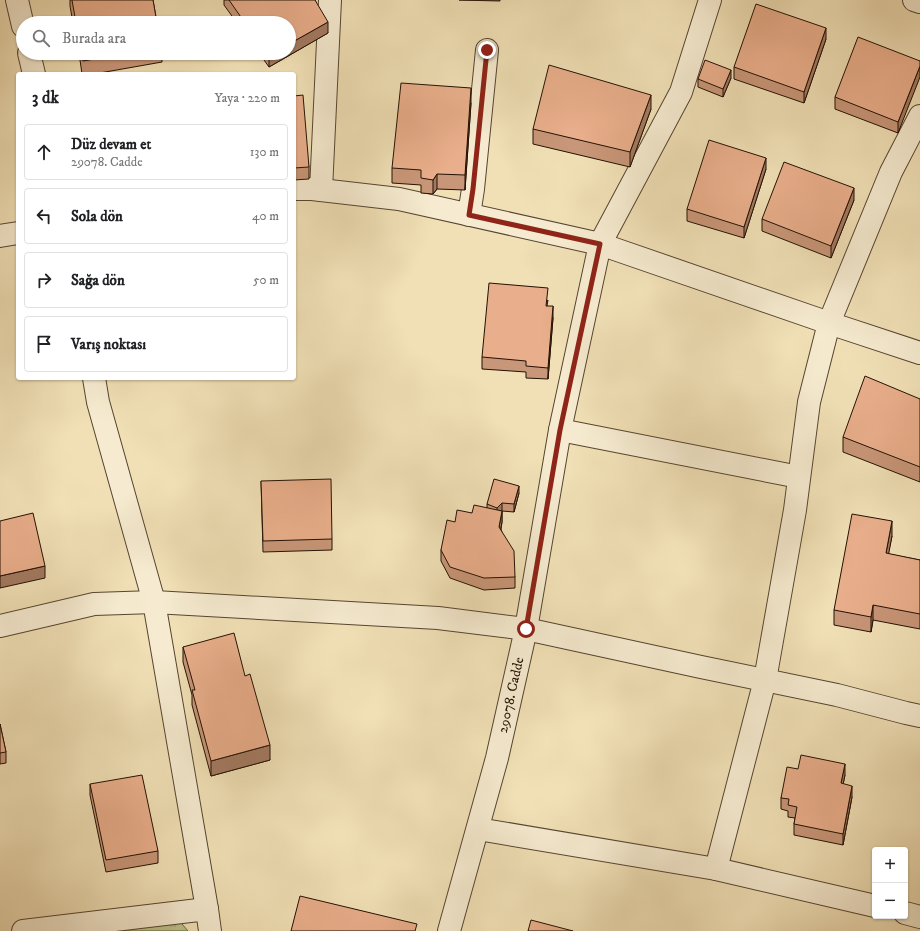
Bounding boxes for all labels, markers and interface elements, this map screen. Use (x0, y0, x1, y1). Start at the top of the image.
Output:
search box (16, 16, 296, 60)
icon: search (30, 27, 52, 49)
text: Burada ara (62, 29, 126, 48)
route end (478, 41, 496, 59)
text: 3 dk (32, 87, 59, 109)
text: Yaya · 220 m (214, 90, 280, 106)
text: Düz devam et (71, 135, 151, 154)
icon: ahead (33, 141, 55, 163)
text: 130 m (250, 144, 279, 160)
text: 29078. Cadde (71, 154, 143, 170)
icon: left (33, 205, 55, 227)
text: Sola dön (71, 207, 123, 226)
text: 40 m (252, 208, 279, 224)
icon: right (33, 269, 55, 291)
text: Sağa dön (71, 271, 125, 290)
text: 50 m (253, 272, 279, 288)
icon: arrive (33, 333, 55, 355)
text: Varış noktası (71, 335, 146, 354)
route start (517, 620, 535, 638)
street label: 29078. Cadde (494, 655, 528, 735)
map controls (872, 847, 908, 919)
button: + (872, 847, 908, 883)
button: − (872, 883, 908, 919)

